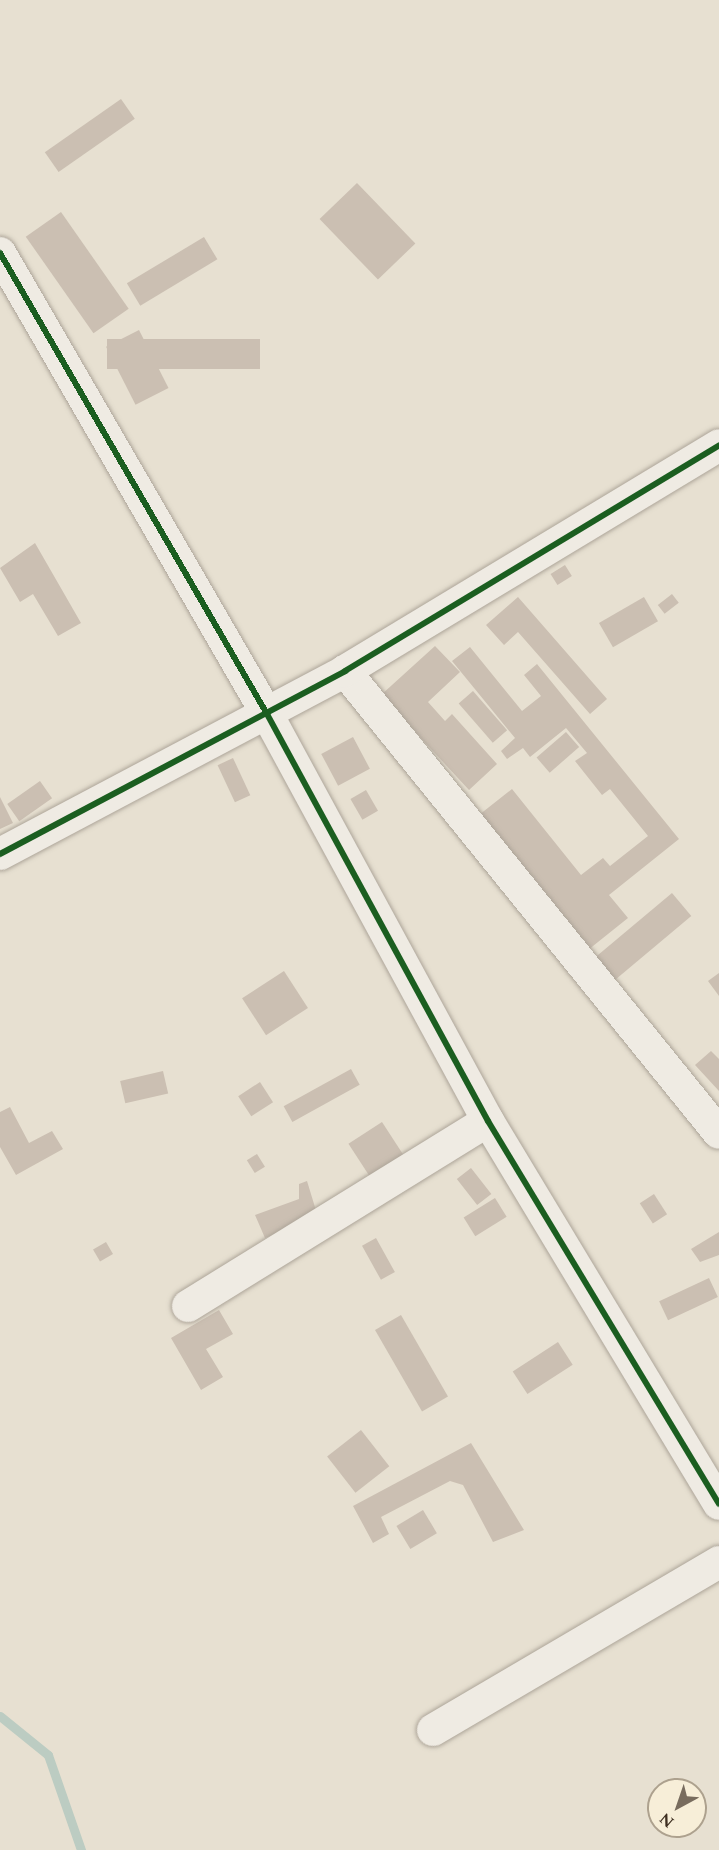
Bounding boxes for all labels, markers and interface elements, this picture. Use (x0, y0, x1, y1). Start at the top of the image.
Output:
north arrow (647, 1778, 707, 1838)
text: N (654, 1807, 679, 1834)

